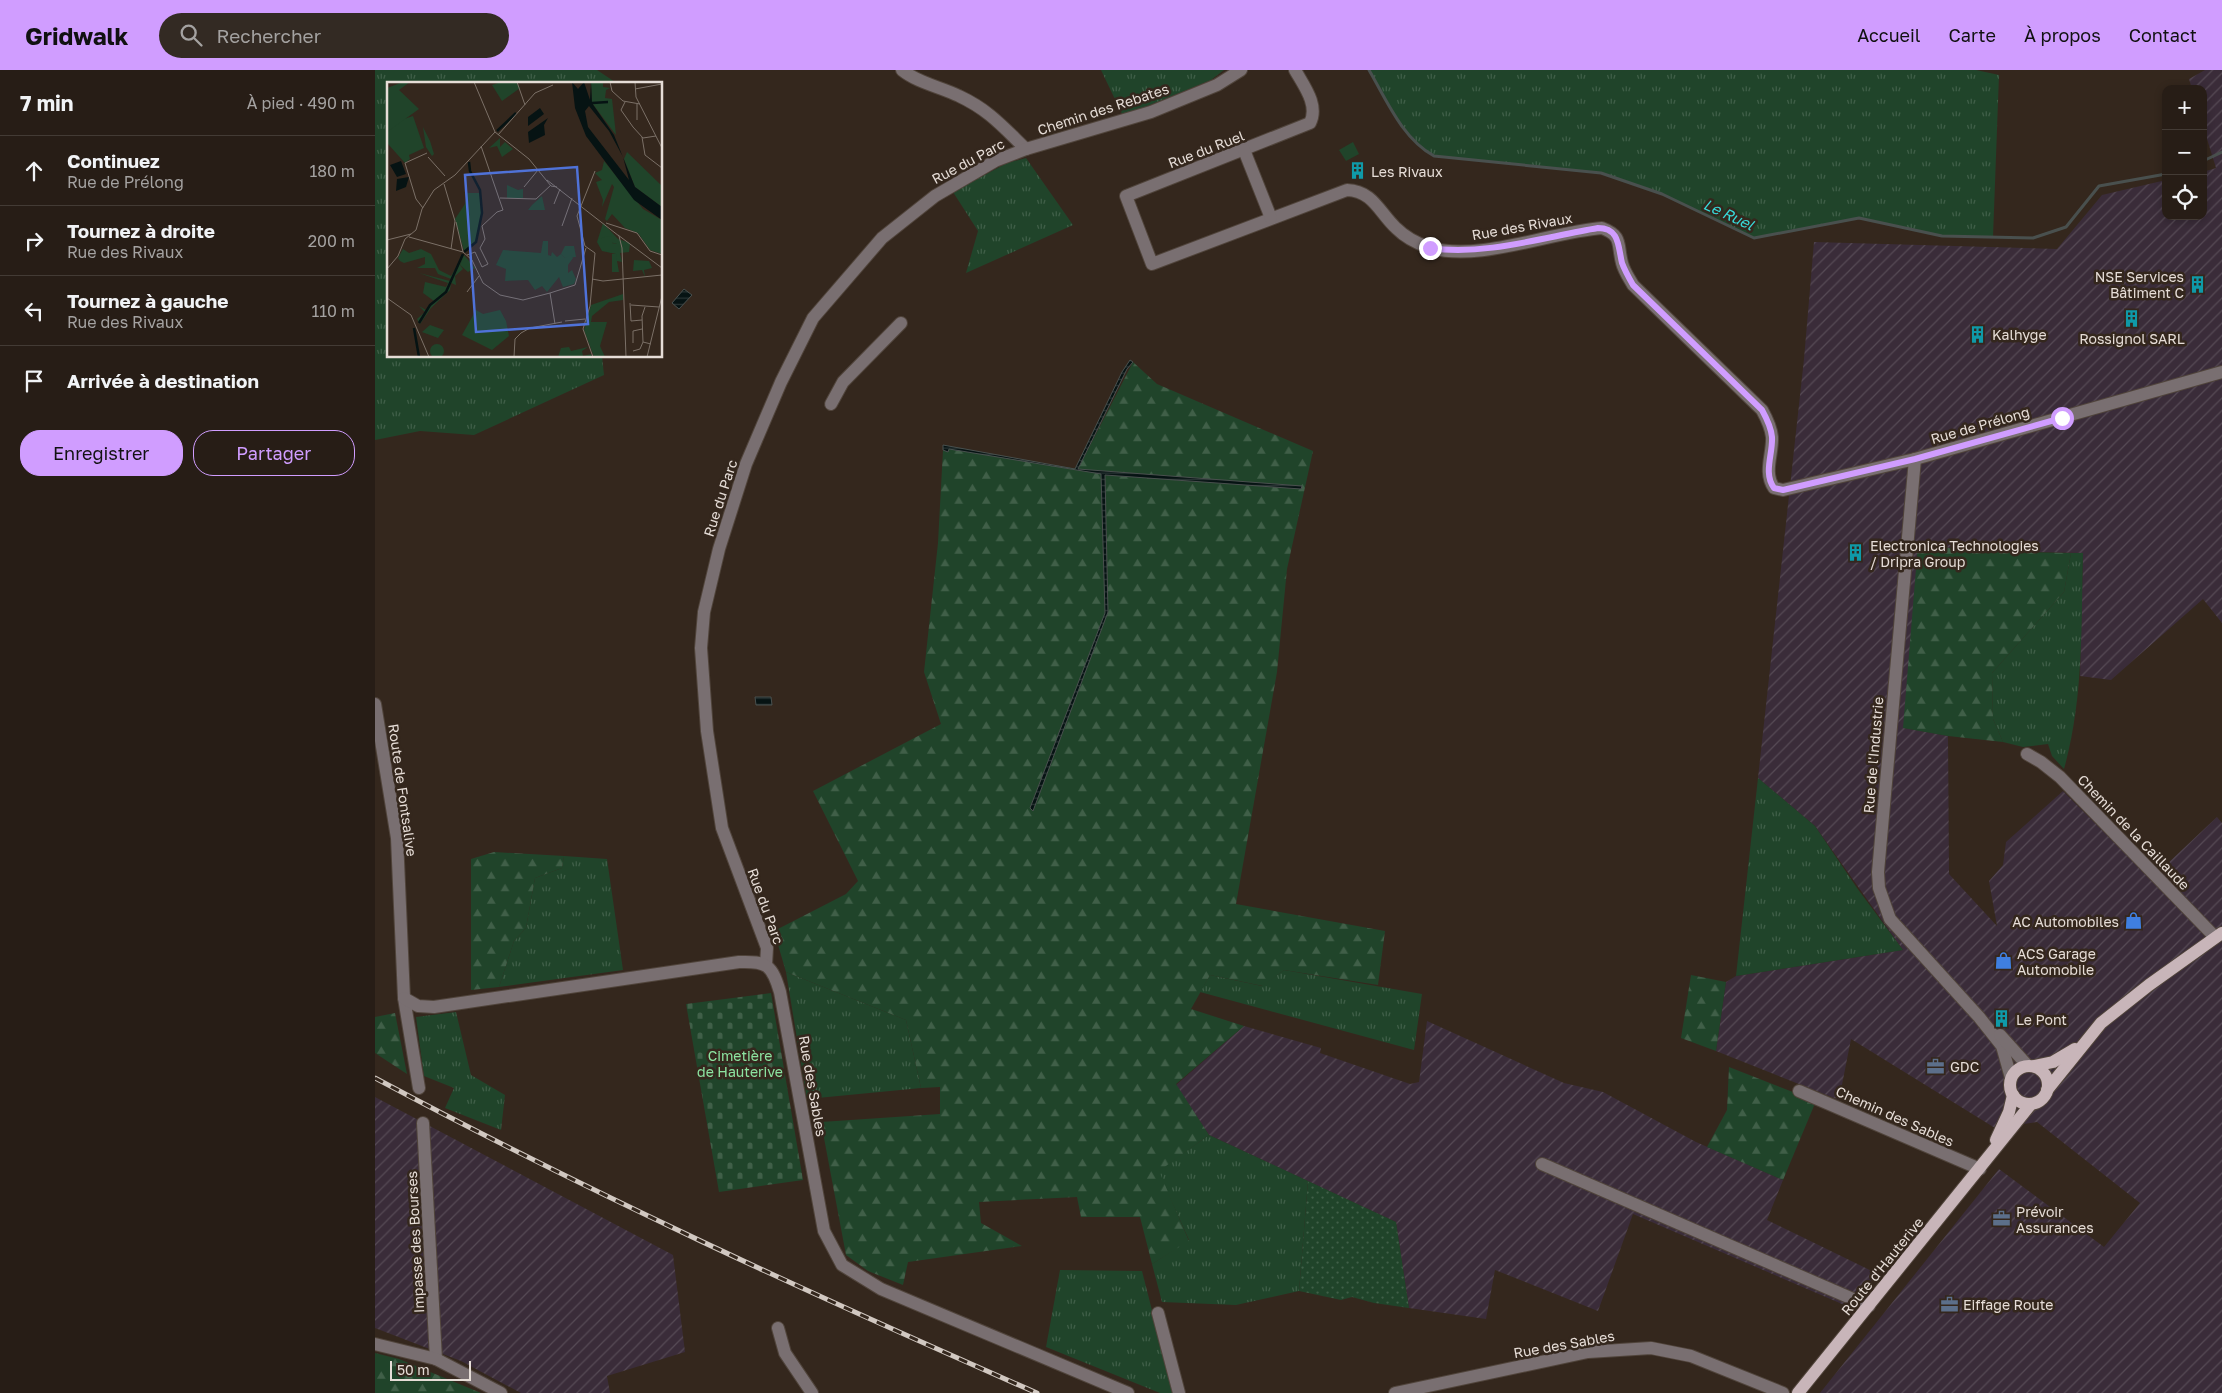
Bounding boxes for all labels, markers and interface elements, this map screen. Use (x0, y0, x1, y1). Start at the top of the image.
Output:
search box (159, 13, 509, 58)
text: Gridwalk (25, 21, 129, 50)
icon: search (177, 21, 205, 49)
text: Rechercher (217, 24, 321, 47)
text: Accueil (1857, 24, 1921, 46)
text: Carte (1949, 24, 1996, 46)
text: À propos (2024, 24, 2101, 46)
text: Contact (2129, 24, 2197, 46)
street label: Chemin des Rebates (1035, 80, 1171, 138)
inset map (387, 82, 663, 358)
map controls (2162, 85, 2207, 220)
button: + (2162, 85, 2207, 130)
text: 7 min (20, 90, 74, 116)
text: À pied · 490 m (247, 93, 355, 113)
street label: Rue du Ruel (1166, 127, 1246, 171)
button: − (2162, 130, 2207, 175)
street label: Rue du Parc (929, 135, 1008, 187)
text: Continuez (67, 149, 160, 172)
icon: ahead (20, 157, 48, 185)
text: 180 m (309, 161, 355, 181)
building icon: Les Rivaux (1347, 161, 1367, 181)
place label: Les Rivaux (1371, 163, 1443, 180)
text: Rue de Prélong (67, 172, 184, 192)
button: locate (2162, 175, 2207, 220)
water label: Le Ruel (1701, 195, 1758, 234)
street label: Rue des Rivaux (1470, 209, 1574, 243)
text: Tournez à droite (67, 219, 215, 242)
icon: right (20, 227, 48, 255)
text: 200 m (308, 231, 355, 251)
route end (1419, 237, 1442, 260)
text: Rue des Rivaux (67, 242, 183, 262)
place label: NSE Services Bâtiment C (2095, 268, 2184, 301)
building icon: NSE Services Bâtiment C (2188, 274, 2208, 294)
text: Tournez à gauche (67, 289, 228, 312)
icon: left (20, 297, 48, 325)
text: 110 m (311, 301, 355, 321)
building icon: Rossignol SARL (2122, 308, 2142, 328)
text: Rue des Rivaux (67, 312, 183, 332)
building icon: Kalhyge (1968, 324, 1988, 344)
place label: Kalhyge (1992, 326, 2047, 343)
place label: Rossignol SARL (2079, 330, 2185, 347)
icon: arrive (20, 367, 48, 395)
text: Arrivée à destination (67, 369, 259, 392)
street label: Rue de Prélong (1929, 403, 2031, 447)
route start (2051, 407, 2074, 430)
button: Enregistrer (20, 430, 183, 476)
button: Partager (193, 430, 355, 476)
street label: Rue du Parc (700, 457, 741, 539)
place label: Electronica Technologies / Dripra Group (1870, 537, 2039, 570)
building icon: Electronica Technologies / Dripra Group (1846, 543, 1866, 563)
street label: Rue de l'Industrie (1859, 696, 1887, 814)
street label: Route de Fontsalive (385, 723, 421, 857)
street label: Chemin de la Caillaude (2074, 771, 2194, 893)
street label: Rue du Parc (744, 866, 788, 947)
shop icon: AC Automobiles (2123, 911, 2143, 931)
place label: AC Automobiles (2012, 913, 2119, 930)
place label: ACS Garage Automobile (2017, 945, 2096, 978)
shop icon: ACS Garage Automobile (1993, 951, 2013, 971)
building icon: Le Pont (1992, 1009, 2012, 1029)
place label: Le Pont (2016, 1011, 2067, 1028)
street label: Rue des Sables (796, 1034, 830, 1138)
park label: Cimetière de Hauterive (697, 1047, 783, 1080)
office icon: GDC (1926, 1056, 1946, 1076)
place label: GDC (1950, 1058, 1979, 1075)
street label: Chemin des Sables (1833, 1082, 1957, 1150)
street label: Impasse des Bourses (403, 1171, 427, 1313)
place label: Prévoir Assurances (2016, 1203, 2094, 1236)
office icon: Prévoir Assurances (1992, 1209, 2012, 1229)
street label: Route d'Hauterive (1837, 1214, 1927, 1318)
office icon: Eiffage Route (1939, 1294, 1959, 1314)
place label: Eiffage Route (1963, 1296, 2053, 1313)
street label: Rue des Sables (1512, 1327, 1616, 1361)
scale bar (390, 1358, 471, 1381)
text: 50 m (397, 1361, 430, 1378)

